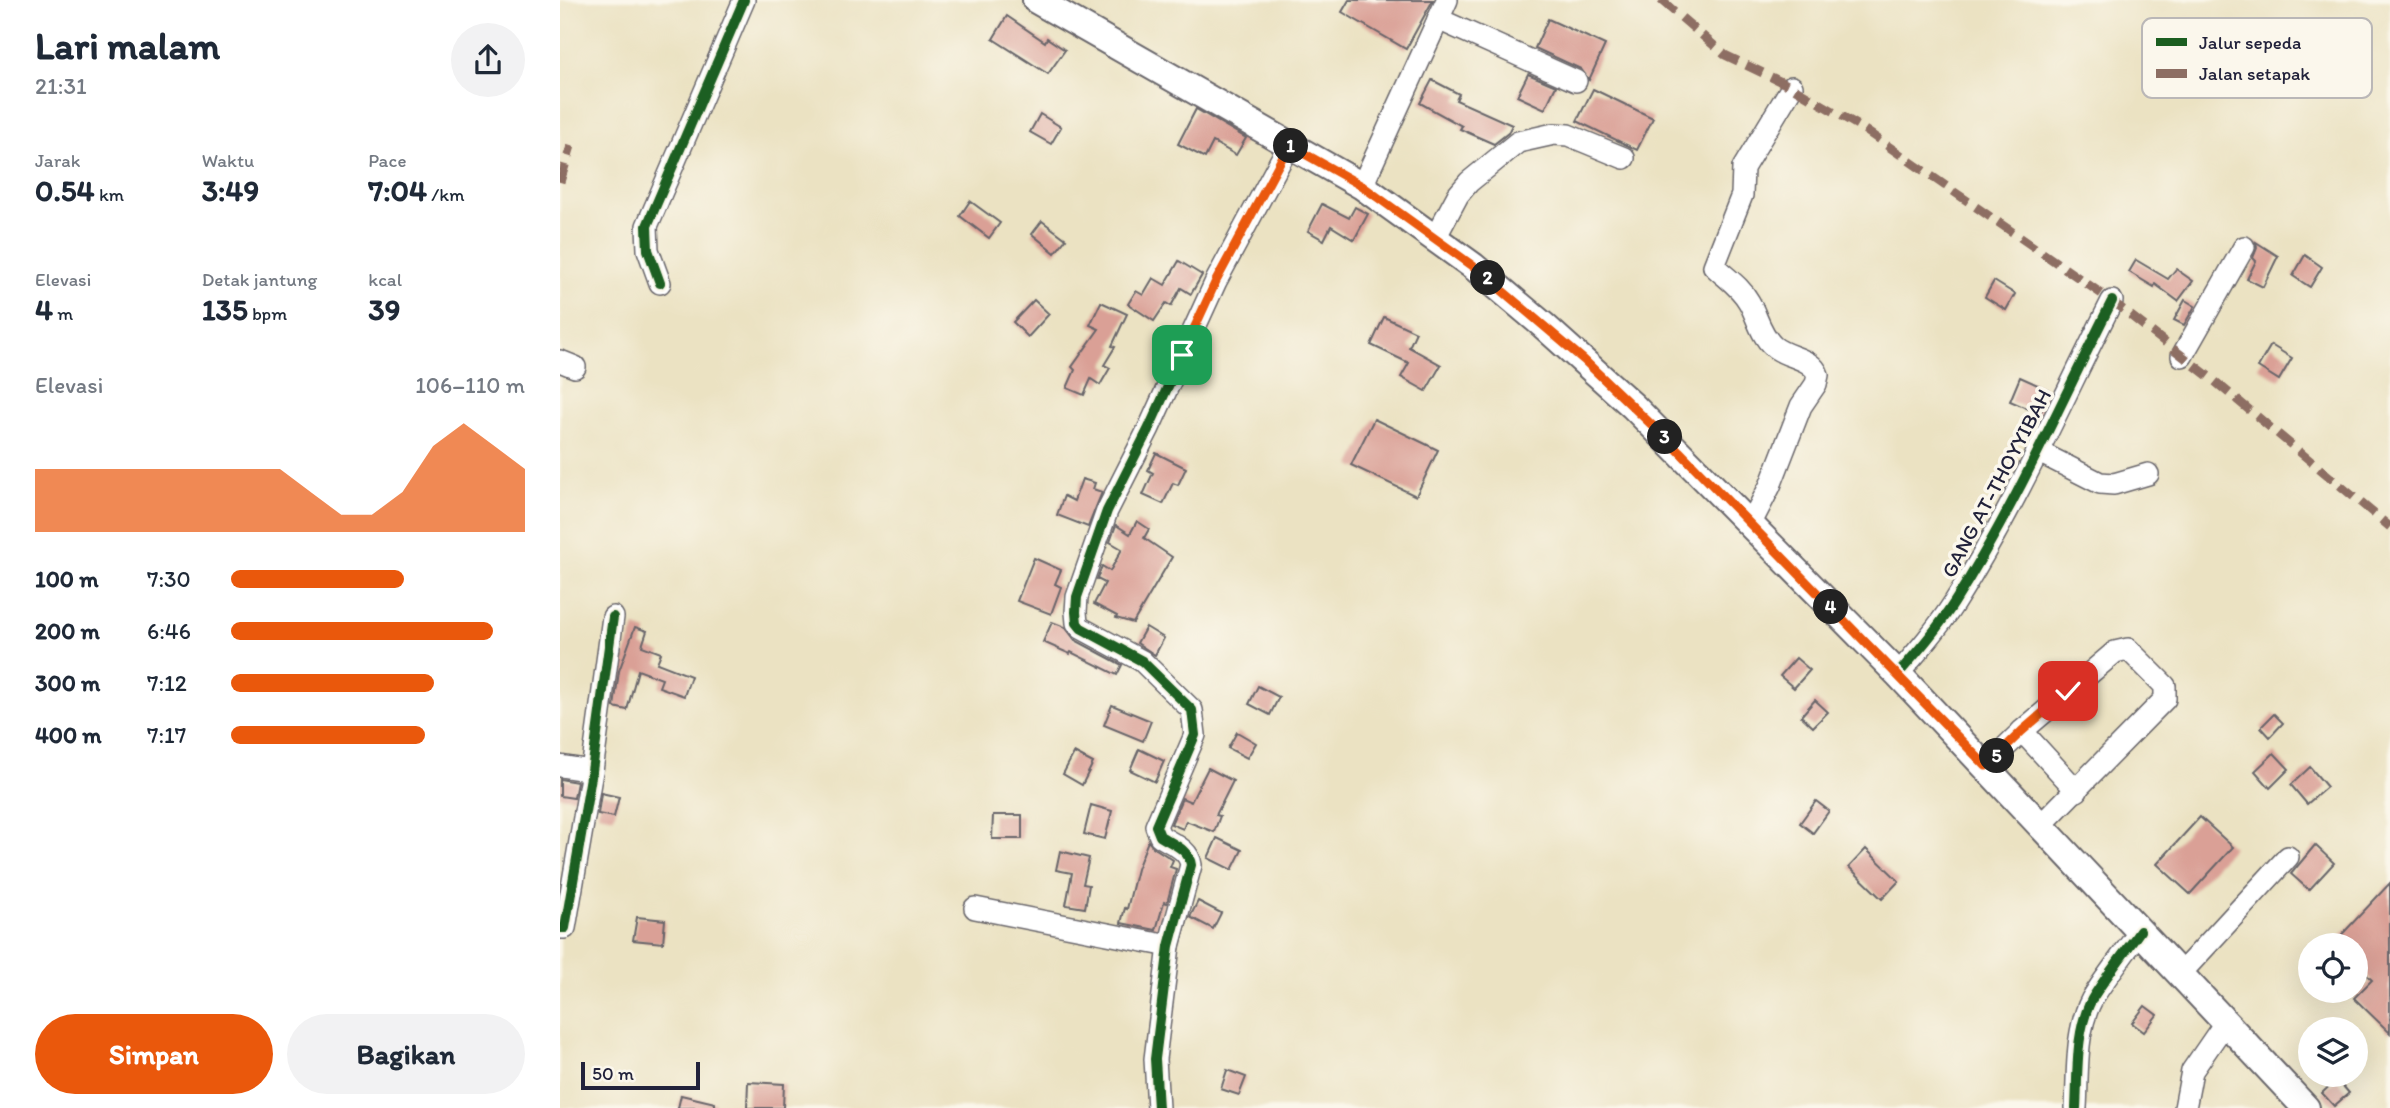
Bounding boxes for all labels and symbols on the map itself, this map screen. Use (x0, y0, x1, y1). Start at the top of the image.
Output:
legend (2142, 18, 2372, 98)
text: Jalur sepeda (2199, 31, 2301, 54)
text: Jalan setapak (2199, 62, 2310, 85)
pin: 1 (1274, 128, 1308, 164)
pin: 2 (1471, 260, 1506, 296)
pin (1152, 325, 1212, 385)
street label: GANG AT-THOYYIBAH (1936, 385, 2056, 581)
pin: 3 (1648, 420, 1682, 454)
pin: 4 (1814, 590, 1848, 624)
pin (2038, 661, 2098, 721)
pin: 5 (1980, 738, 2014, 774)
scale bar (581, 1059, 700, 1091)

